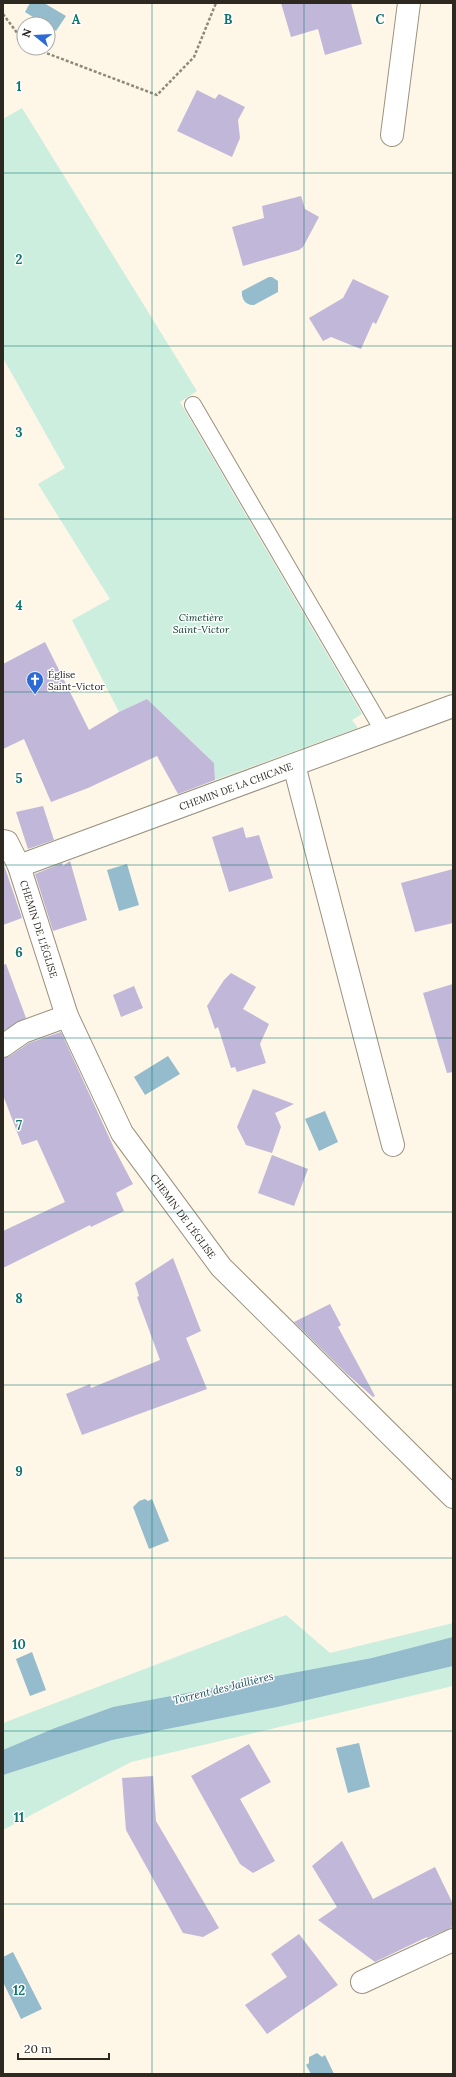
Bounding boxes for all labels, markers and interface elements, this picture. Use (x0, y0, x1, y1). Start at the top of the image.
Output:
text: A (72, 11, 81, 28)
text: B (224, 11, 233, 28)
text: C (376, 11, 385, 28)
north arrow (16, 16, 56, 56)
text: N (19, 26, 35, 39)
text: 1 (16, 78, 22, 95)
text: 2 (16, 251, 23, 268)
text: 3 (15, 424, 23, 441)
text: 4 (15, 597, 23, 614)
park label: Cimetière Saint-Victor (173, 611, 230, 636)
place label: Église Saint-Victor (48, 668, 105, 693)
church icon: Église Saint-Victor (25, 670, 45, 695)
street label: CHEMIN DE LA CHICANE (177, 760, 294, 813)
text: 5 (15, 770, 23, 787)
street label: CHEMIN DE L'ÉGLISE (17, 878, 60, 980)
text: 6 (15, 944, 23, 961)
text: 7 (16, 1117, 22, 1134)
street label: CHEMIN DE L'ÉGLISE (147, 1171, 219, 1261)
text: 8 (15, 1290, 23, 1307)
text: 9 (15, 1463, 23, 1480)
text: 10 (12, 1636, 26, 1653)
water label: Torrent des Jaillières (171, 1669, 275, 1707)
text: 11 (14, 1809, 24, 1826)
text: 12 (13, 1982, 25, 1999)
scale bar (18, 2035, 109, 2061)
text: 20 m (24, 2041, 52, 2056)

